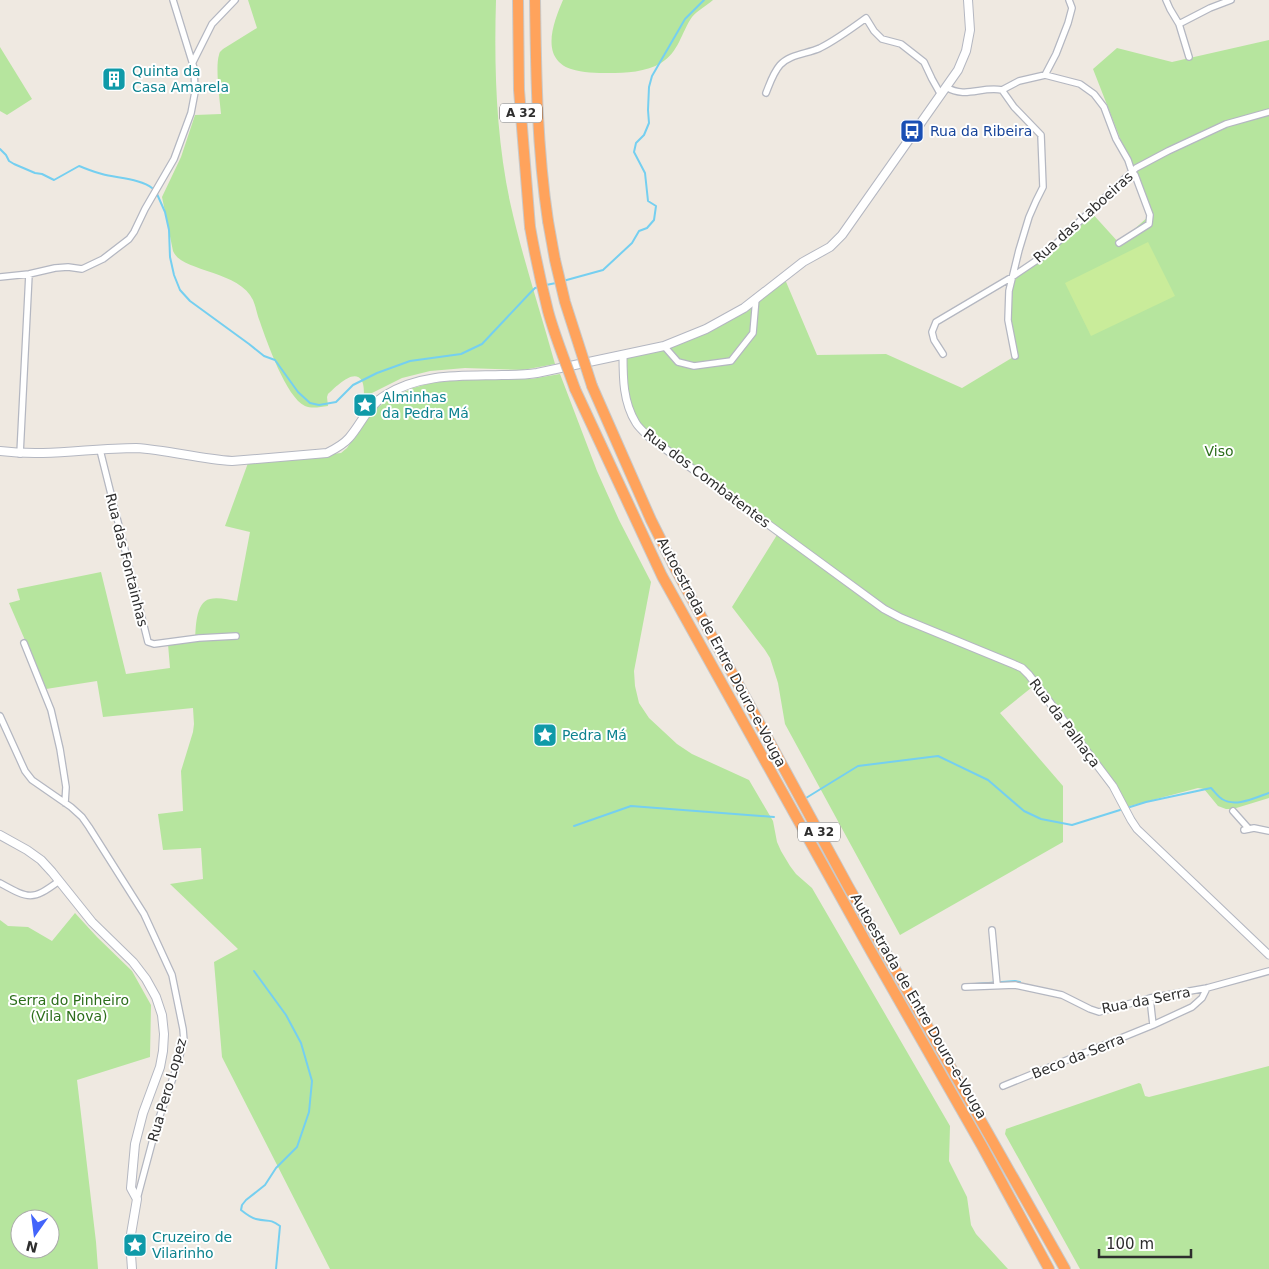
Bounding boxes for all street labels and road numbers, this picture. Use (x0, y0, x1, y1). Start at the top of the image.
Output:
road number: A 32 (500, 104, 542, 122)
street label: Rua das Laboeiras (1030, 168, 1136, 266)
street label: Rua dos Combatentes (641, 425, 773, 531)
street label: Rua das Fontainhas (103, 492, 151, 628)
street label: Autoestrada de Entre Douro-e-Vouga (654, 535, 790, 769)
street label: Rua da Palhaça (1026, 675, 1104, 771)
road number: A 32 (798, 822, 840, 842)
street label: Autoestrada de Entre Douro-e-Vouga (848, 890, 990, 1122)
street label: Rua da Serra (1100, 984, 1192, 1016)
street label: Beco da Serra (1029, 1030, 1127, 1082)
street label: Rua Pero Lopez (145, 1036, 189, 1144)

